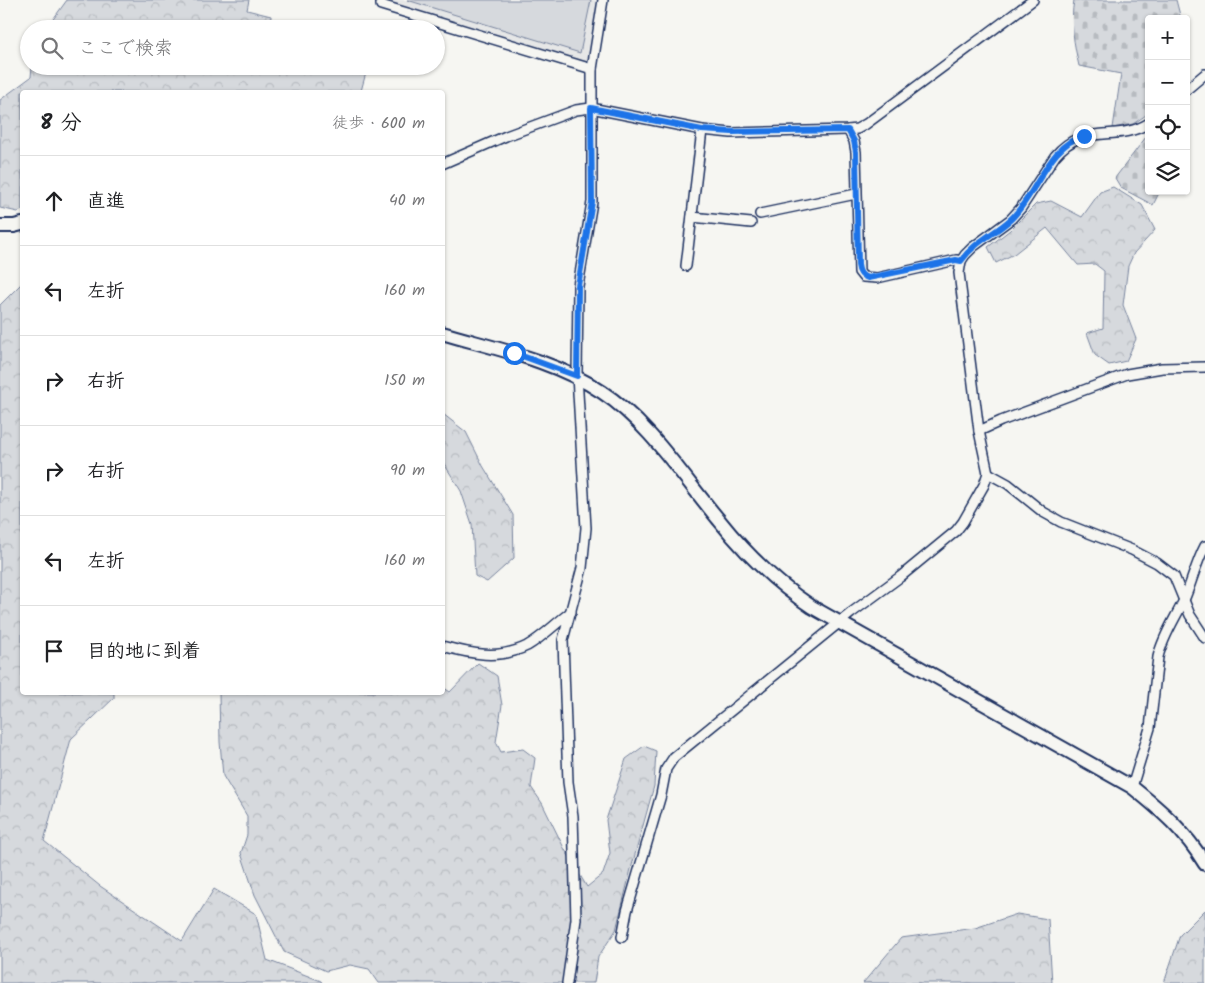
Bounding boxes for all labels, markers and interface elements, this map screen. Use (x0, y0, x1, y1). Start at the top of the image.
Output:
map controls (1145, 15, 1190, 195)
button: + (1145, 15, 1190, 60)
search box (20, 20, 445, 75)
icon: search (38, 34, 66, 62)
text: ここで検索 (78, 34, 173, 64)
button: − (1145, 60, 1190, 105)
button: locate (1145, 105, 1190, 150)
text: 8 分 (40, 107, 81, 140)
text: 徒歩 · 600 m (332, 111, 425, 136)
route end (1073, 125, 1096, 148)
button: layers (1145, 150, 1190, 195)
icon: ahead (40, 187, 68, 215)
text: 直進 (87, 187, 125, 217)
text: 40 m (389, 188, 425, 213)
icon: left (40, 277, 68, 305)
text: 左折 (87, 277, 125, 307)
text: 160 m (384, 278, 425, 303)
route start (503, 342, 526, 365)
icon: right (40, 367, 68, 395)
text: 右折 (87, 367, 125, 397)
text: 150 m (384, 368, 425, 393)
icon: right (40, 457, 68, 485)
text: 右折 (87, 457, 125, 487)
text: 90 m (390, 458, 425, 483)
icon: left (40, 547, 68, 575)
text: 左折 (87, 547, 125, 577)
text: 160 m (384, 548, 425, 573)
icon: arrive (40, 637, 68, 665)
text: 目的地に到着 (87, 637, 201, 667)

